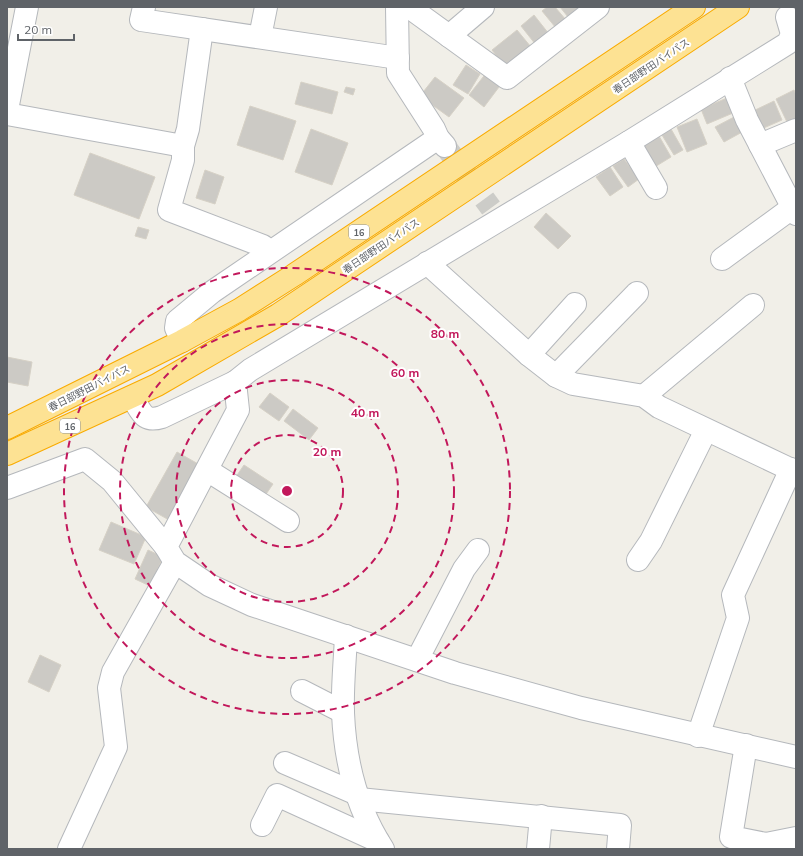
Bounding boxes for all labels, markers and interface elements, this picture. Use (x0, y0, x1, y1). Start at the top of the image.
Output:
scale bar (18, 16, 74, 42)
text: 20 m (24, 22, 52, 37)
street label: 春日部野田バイパス (610, 35, 692, 97)
street label: 春日部野田バイパス (340, 215, 422, 277)
road number: 16 (349, 225, 369, 239)
text: 80 m (431, 326, 459, 341)
street label: 春日部野田バイパス (46, 362, 132, 414)
text: 60 m (391, 365, 419, 380)
text: 40 m (351, 405, 379, 420)
road number: 16 (60, 419, 80, 433)
text: 20 m (313, 444, 341, 459)
centre of rings (280, 484, 294, 498)

